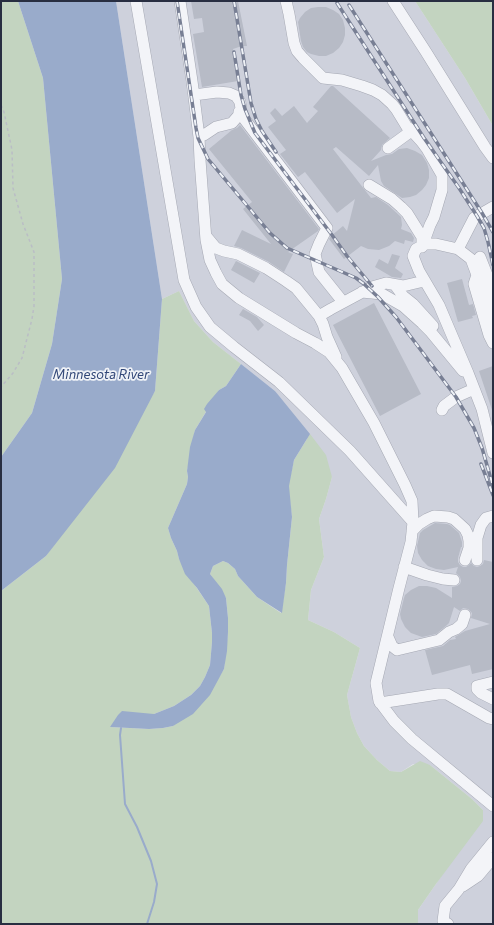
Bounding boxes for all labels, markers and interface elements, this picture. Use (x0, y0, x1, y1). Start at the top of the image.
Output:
water label: Minnesota River (53, 367, 149, 383)

